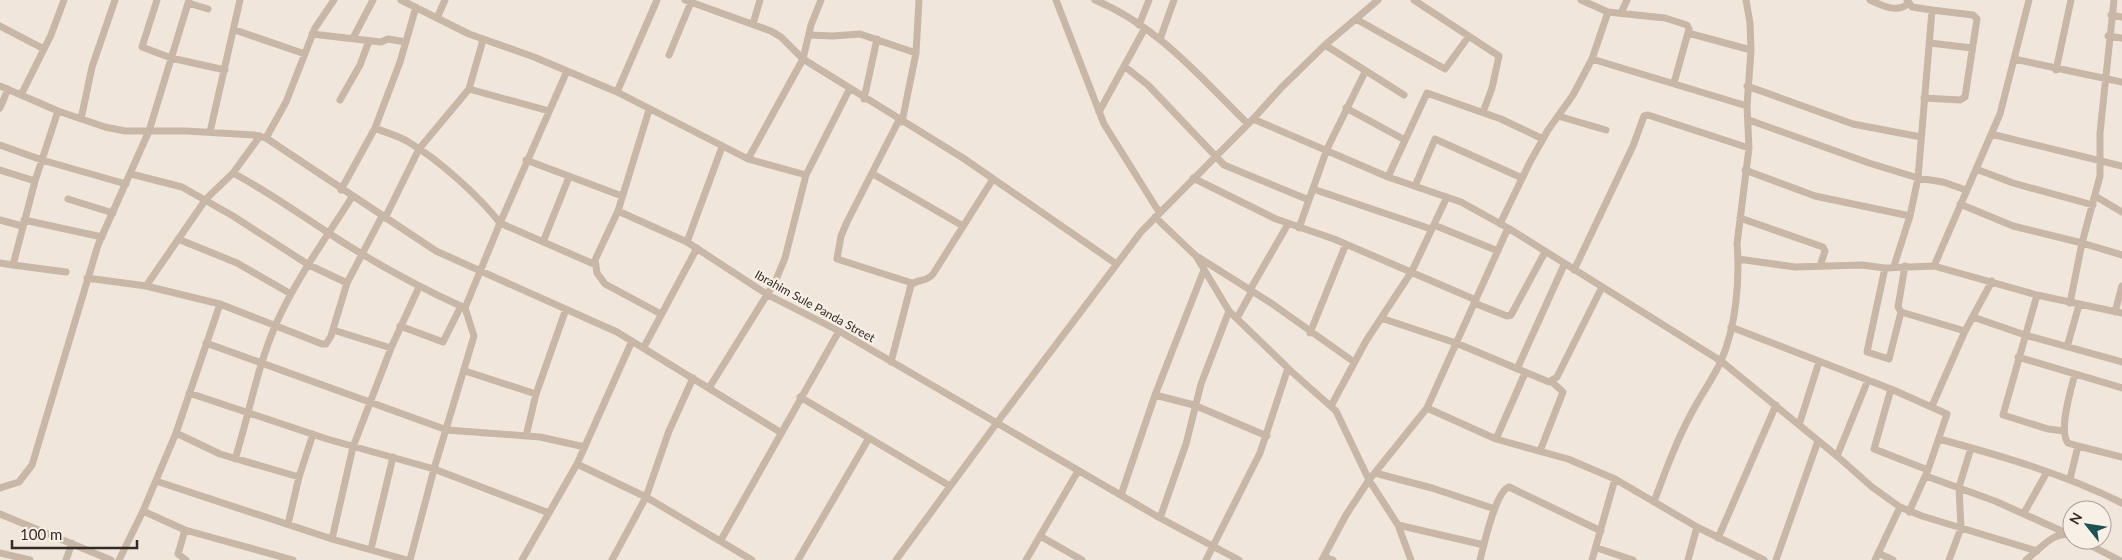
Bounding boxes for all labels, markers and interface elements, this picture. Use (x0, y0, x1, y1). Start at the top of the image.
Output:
street label: Ibrahim Sule Panda Street (752, 267, 878, 346)
north arrow (2062, 500, 2112, 550)
text: N (2065, 509, 2085, 527)
scale bar (12, 518, 138, 550)
text: 100 m (20, 525, 62, 543)

